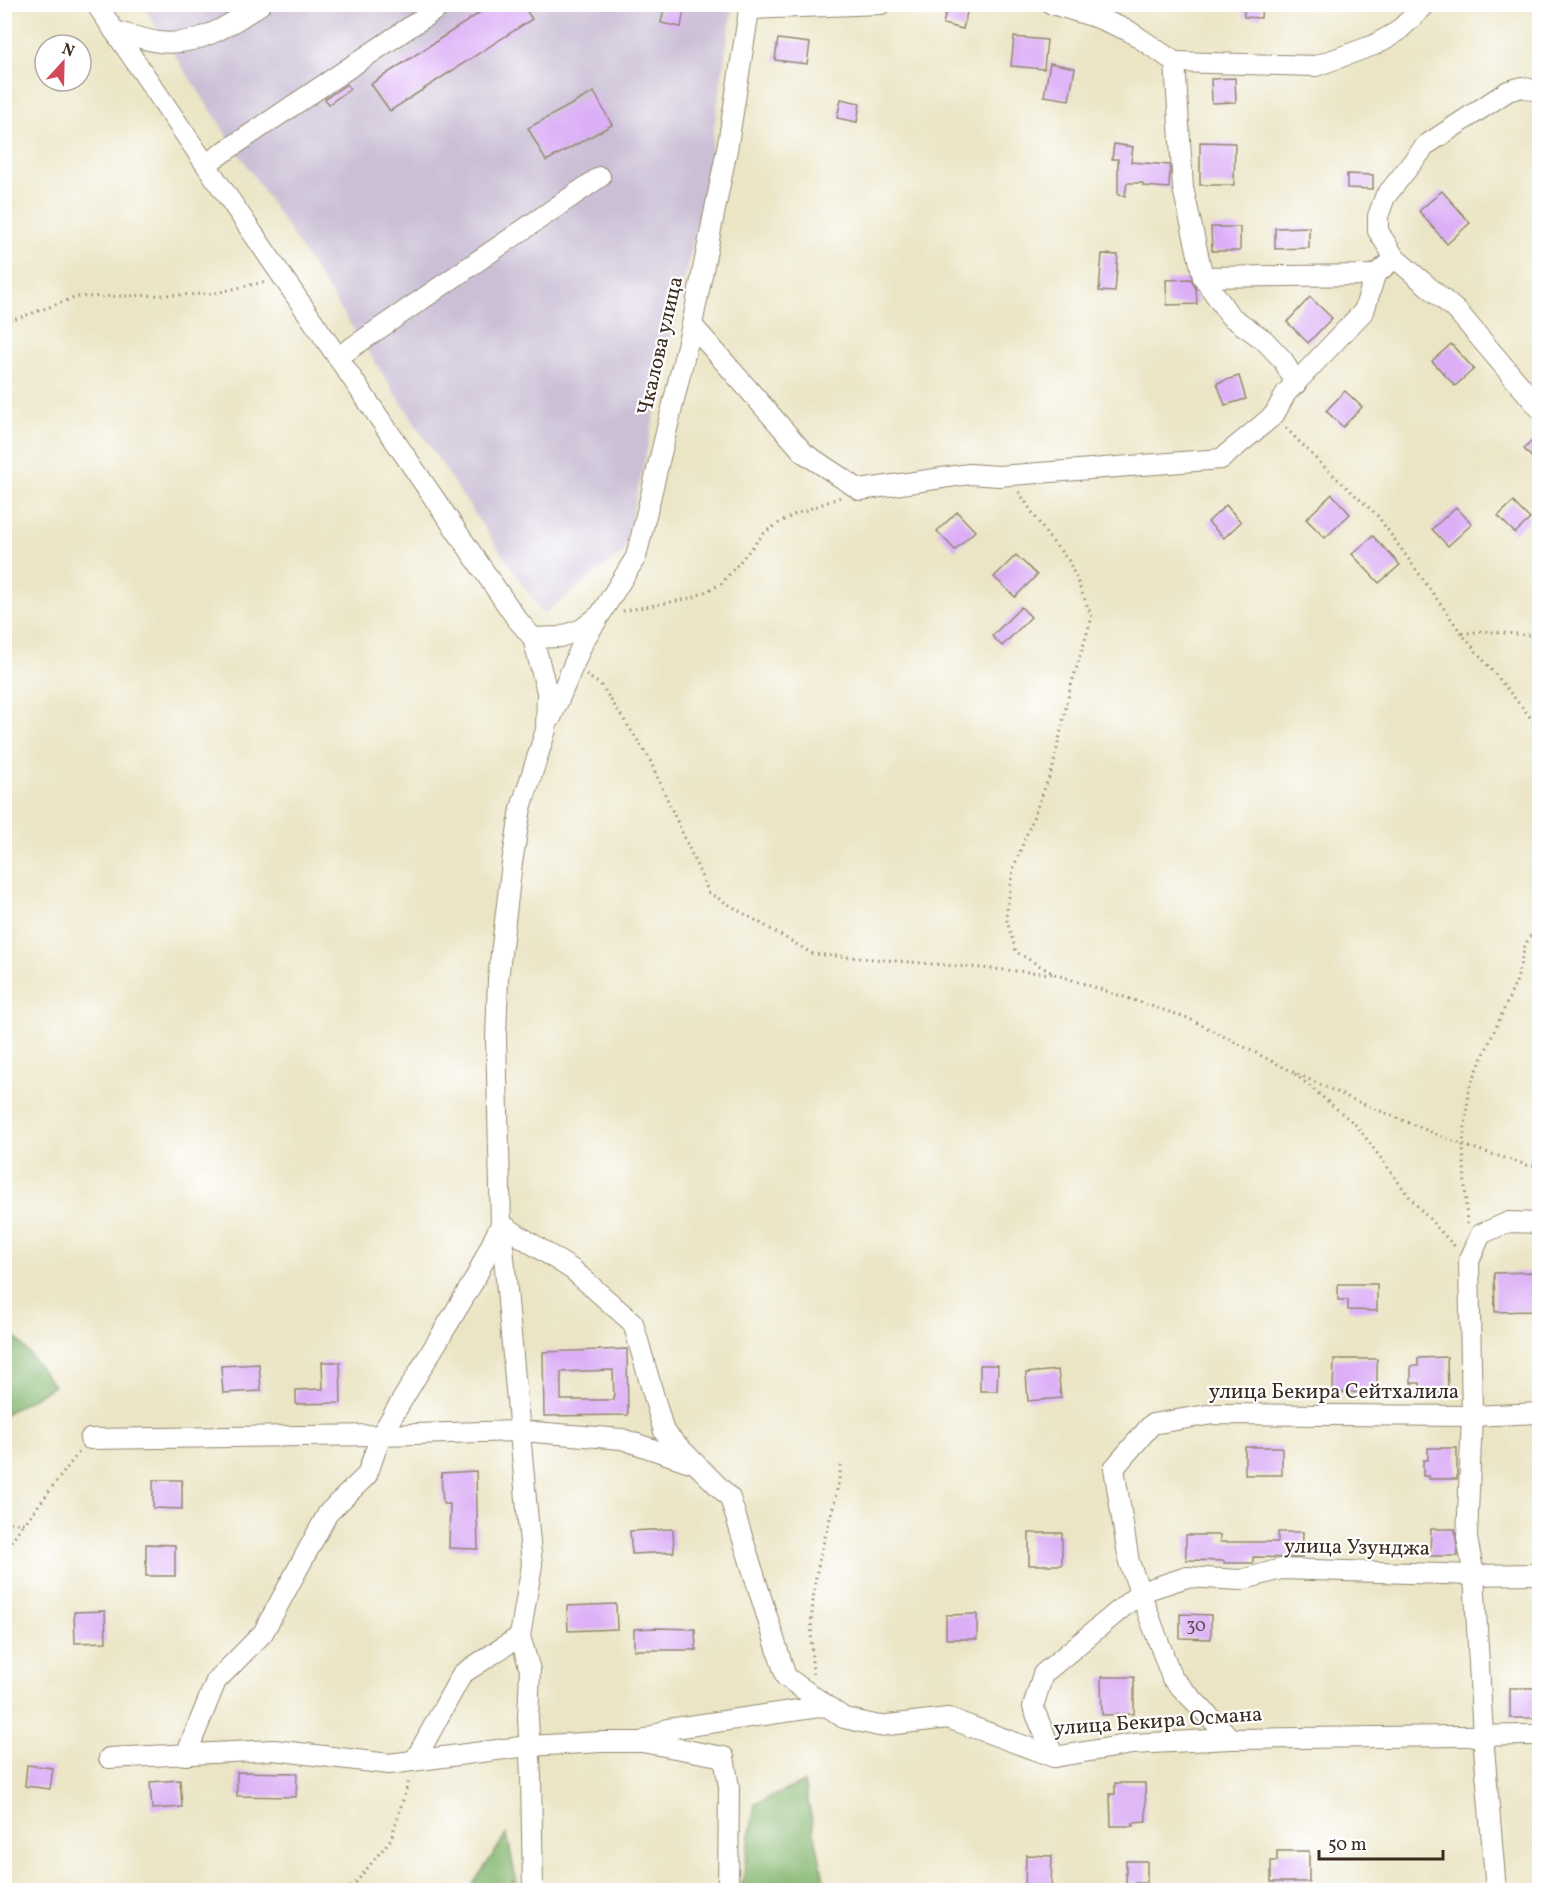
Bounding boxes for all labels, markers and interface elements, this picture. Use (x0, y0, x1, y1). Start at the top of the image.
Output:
north arrow (33, 33, 93, 93)
text: N (58, 39, 78, 63)
street label: Чкалова улица (631, 274, 691, 418)
street label: улица Бекира Сейтхалила (1209, 1378, 1459, 1407)
street label: улица Узунджа (1284, 1532, 1430, 1564)
house number: 30 (1186, 1614, 1206, 1639)
street label: улица Бекира Османа (1053, 1700, 1263, 1744)
scale bar (1319, 1823, 1444, 1861)
text: 50 m (1328, 1833, 1367, 1858)

